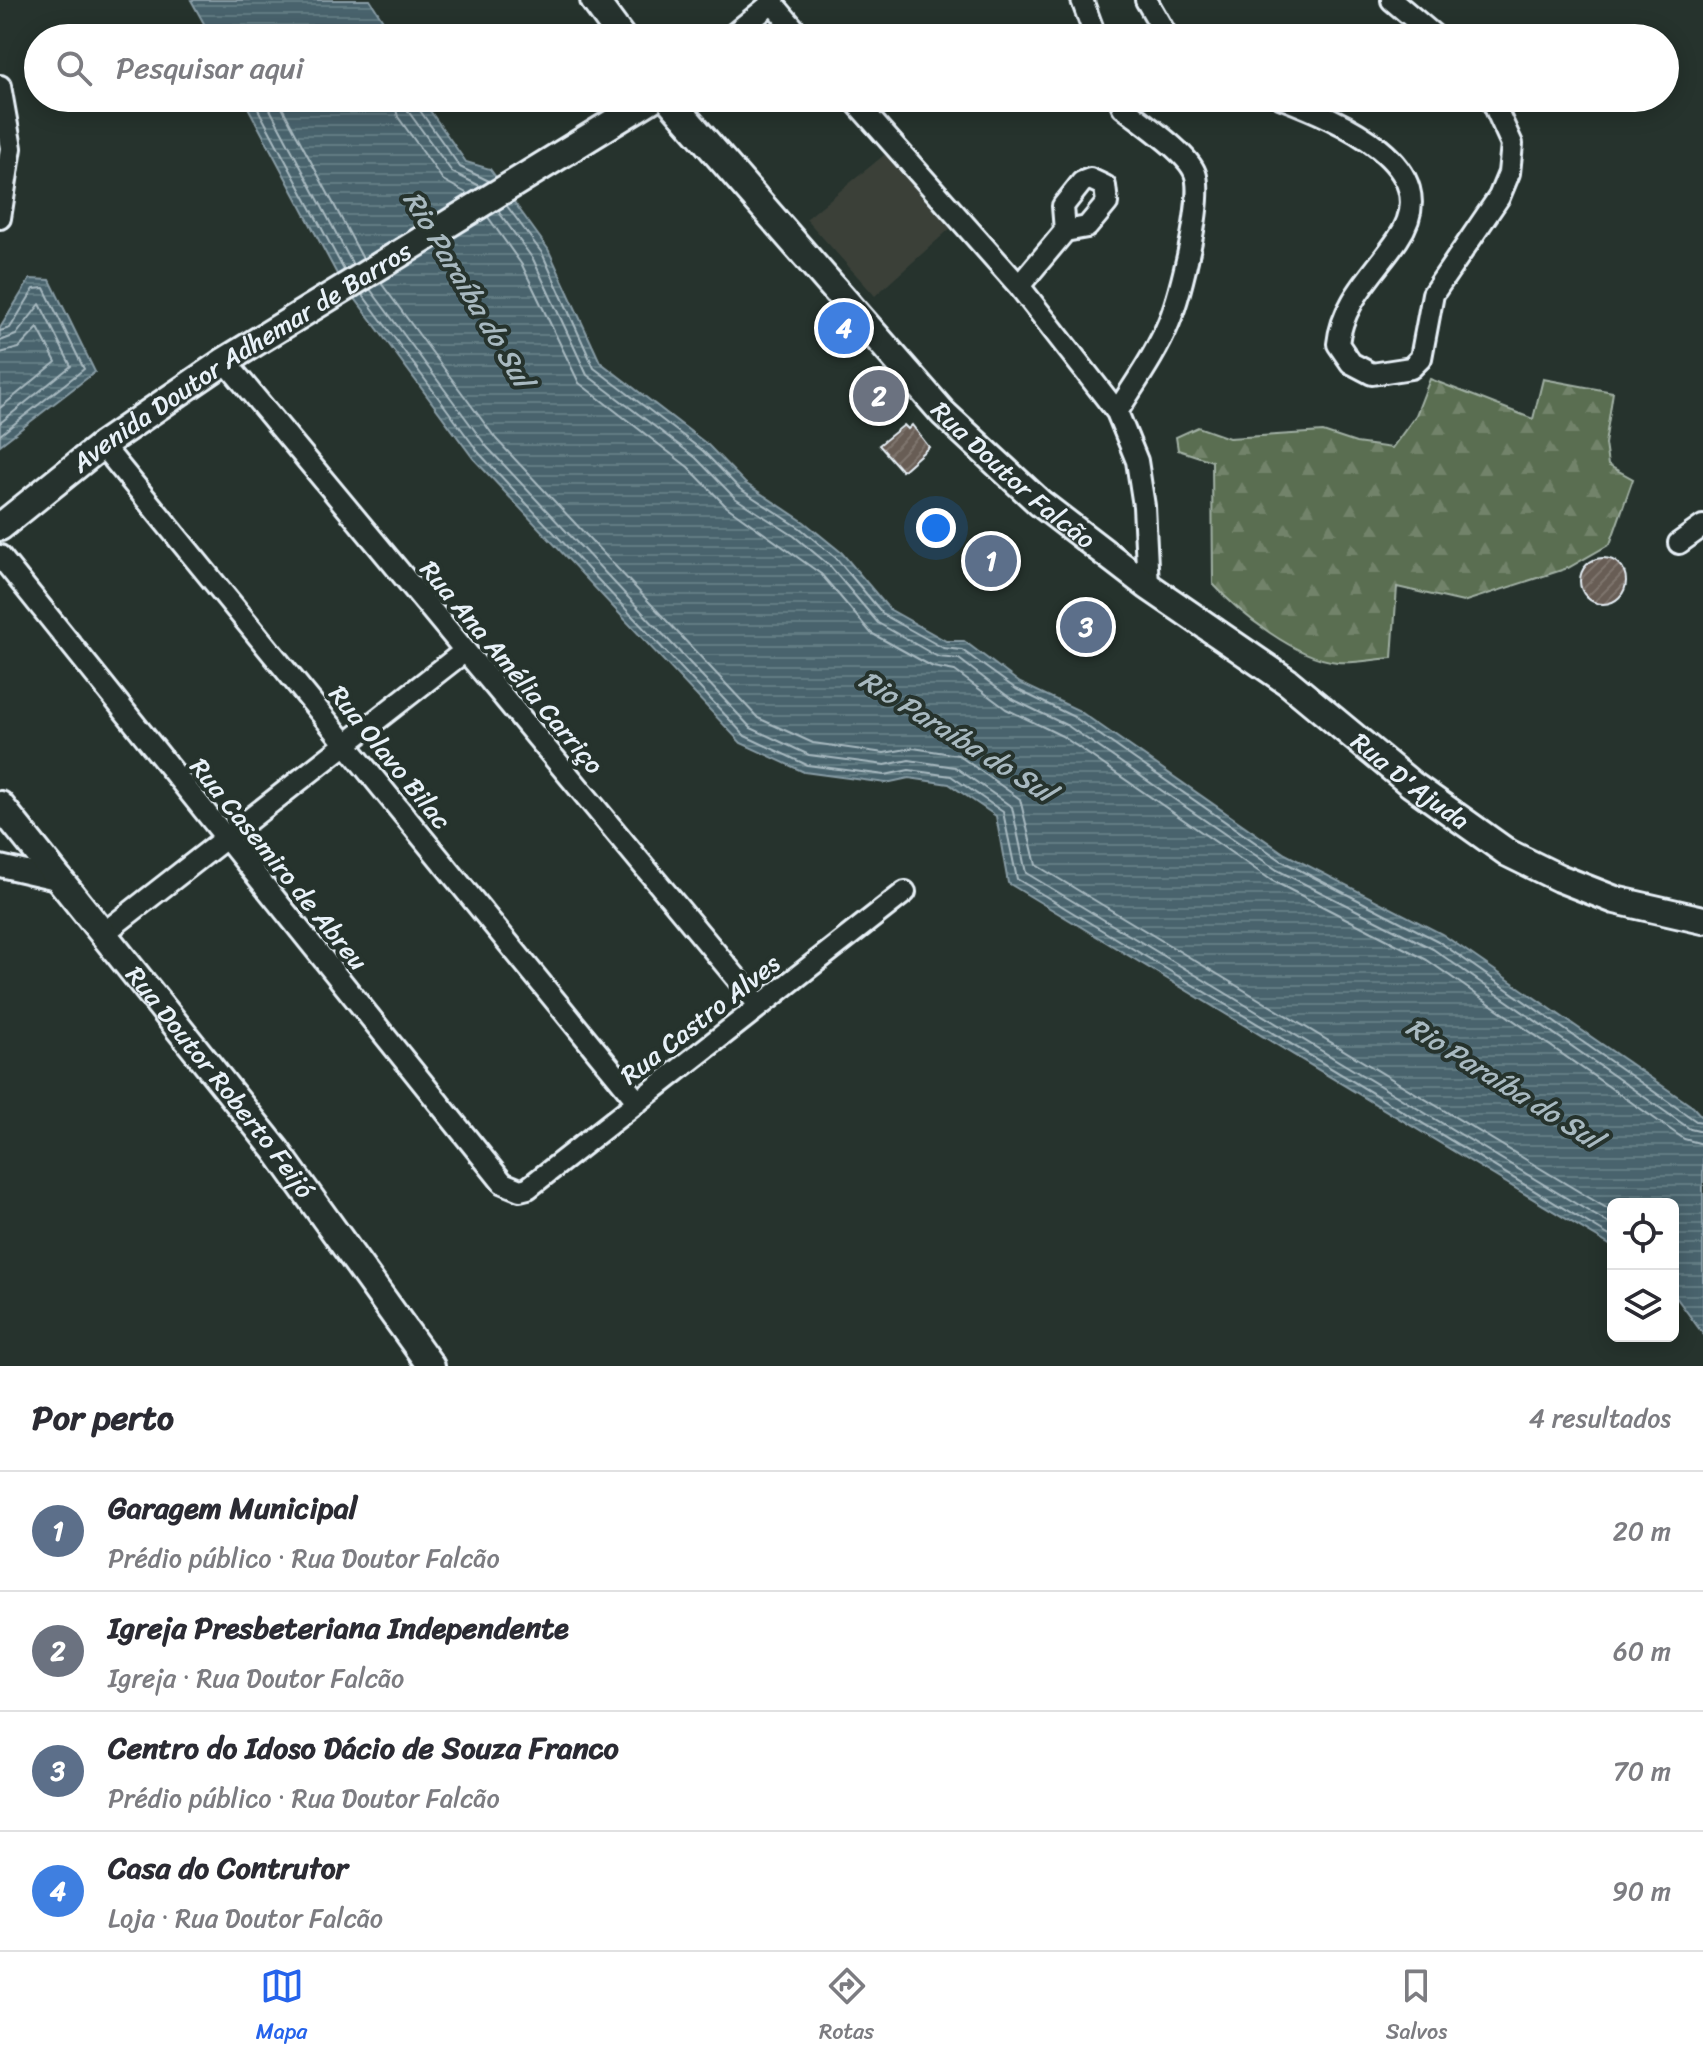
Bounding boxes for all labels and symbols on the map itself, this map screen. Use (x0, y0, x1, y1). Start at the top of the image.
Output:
water label: Rio Paraíba do Sul (390, 181, 549, 402)
street label: Avenida Doutor Adhemar de Barros (60, 228, 422, 485)
pin: 4 (818, 298, 870, 358)
pin: 2 (853, 366, 905, 426)
street label: Rua Doutor Falcão (919, 390, 1106, 561)
your location (916, 508, 956, 548)
pin: 1 (965, 531, 1017, 591)
street label: Rua Ana Amélia Carriço (408, 549, 616, 785)
pin: 3 (1060, 597, 1112, 657)
water label: Rio Paraíba do Sul (850, 656, 1070, 819)
street label: Rua Olavo Bilac (317, 674, 463, 840)
street label: Rua D'Ajuda (1340, 720, 1480, 842)
street label: Rua Casemiro de Abreu (178, 747, 380, 981)
street label: Rua Castro Alves (610, 941, 791, 1097)
street label: Rua Doutor Roberto Feijó (114, 955, 328, 1209)
water label: Rio Paraíba do Sul (1397, 1003, 1617, 1166)

